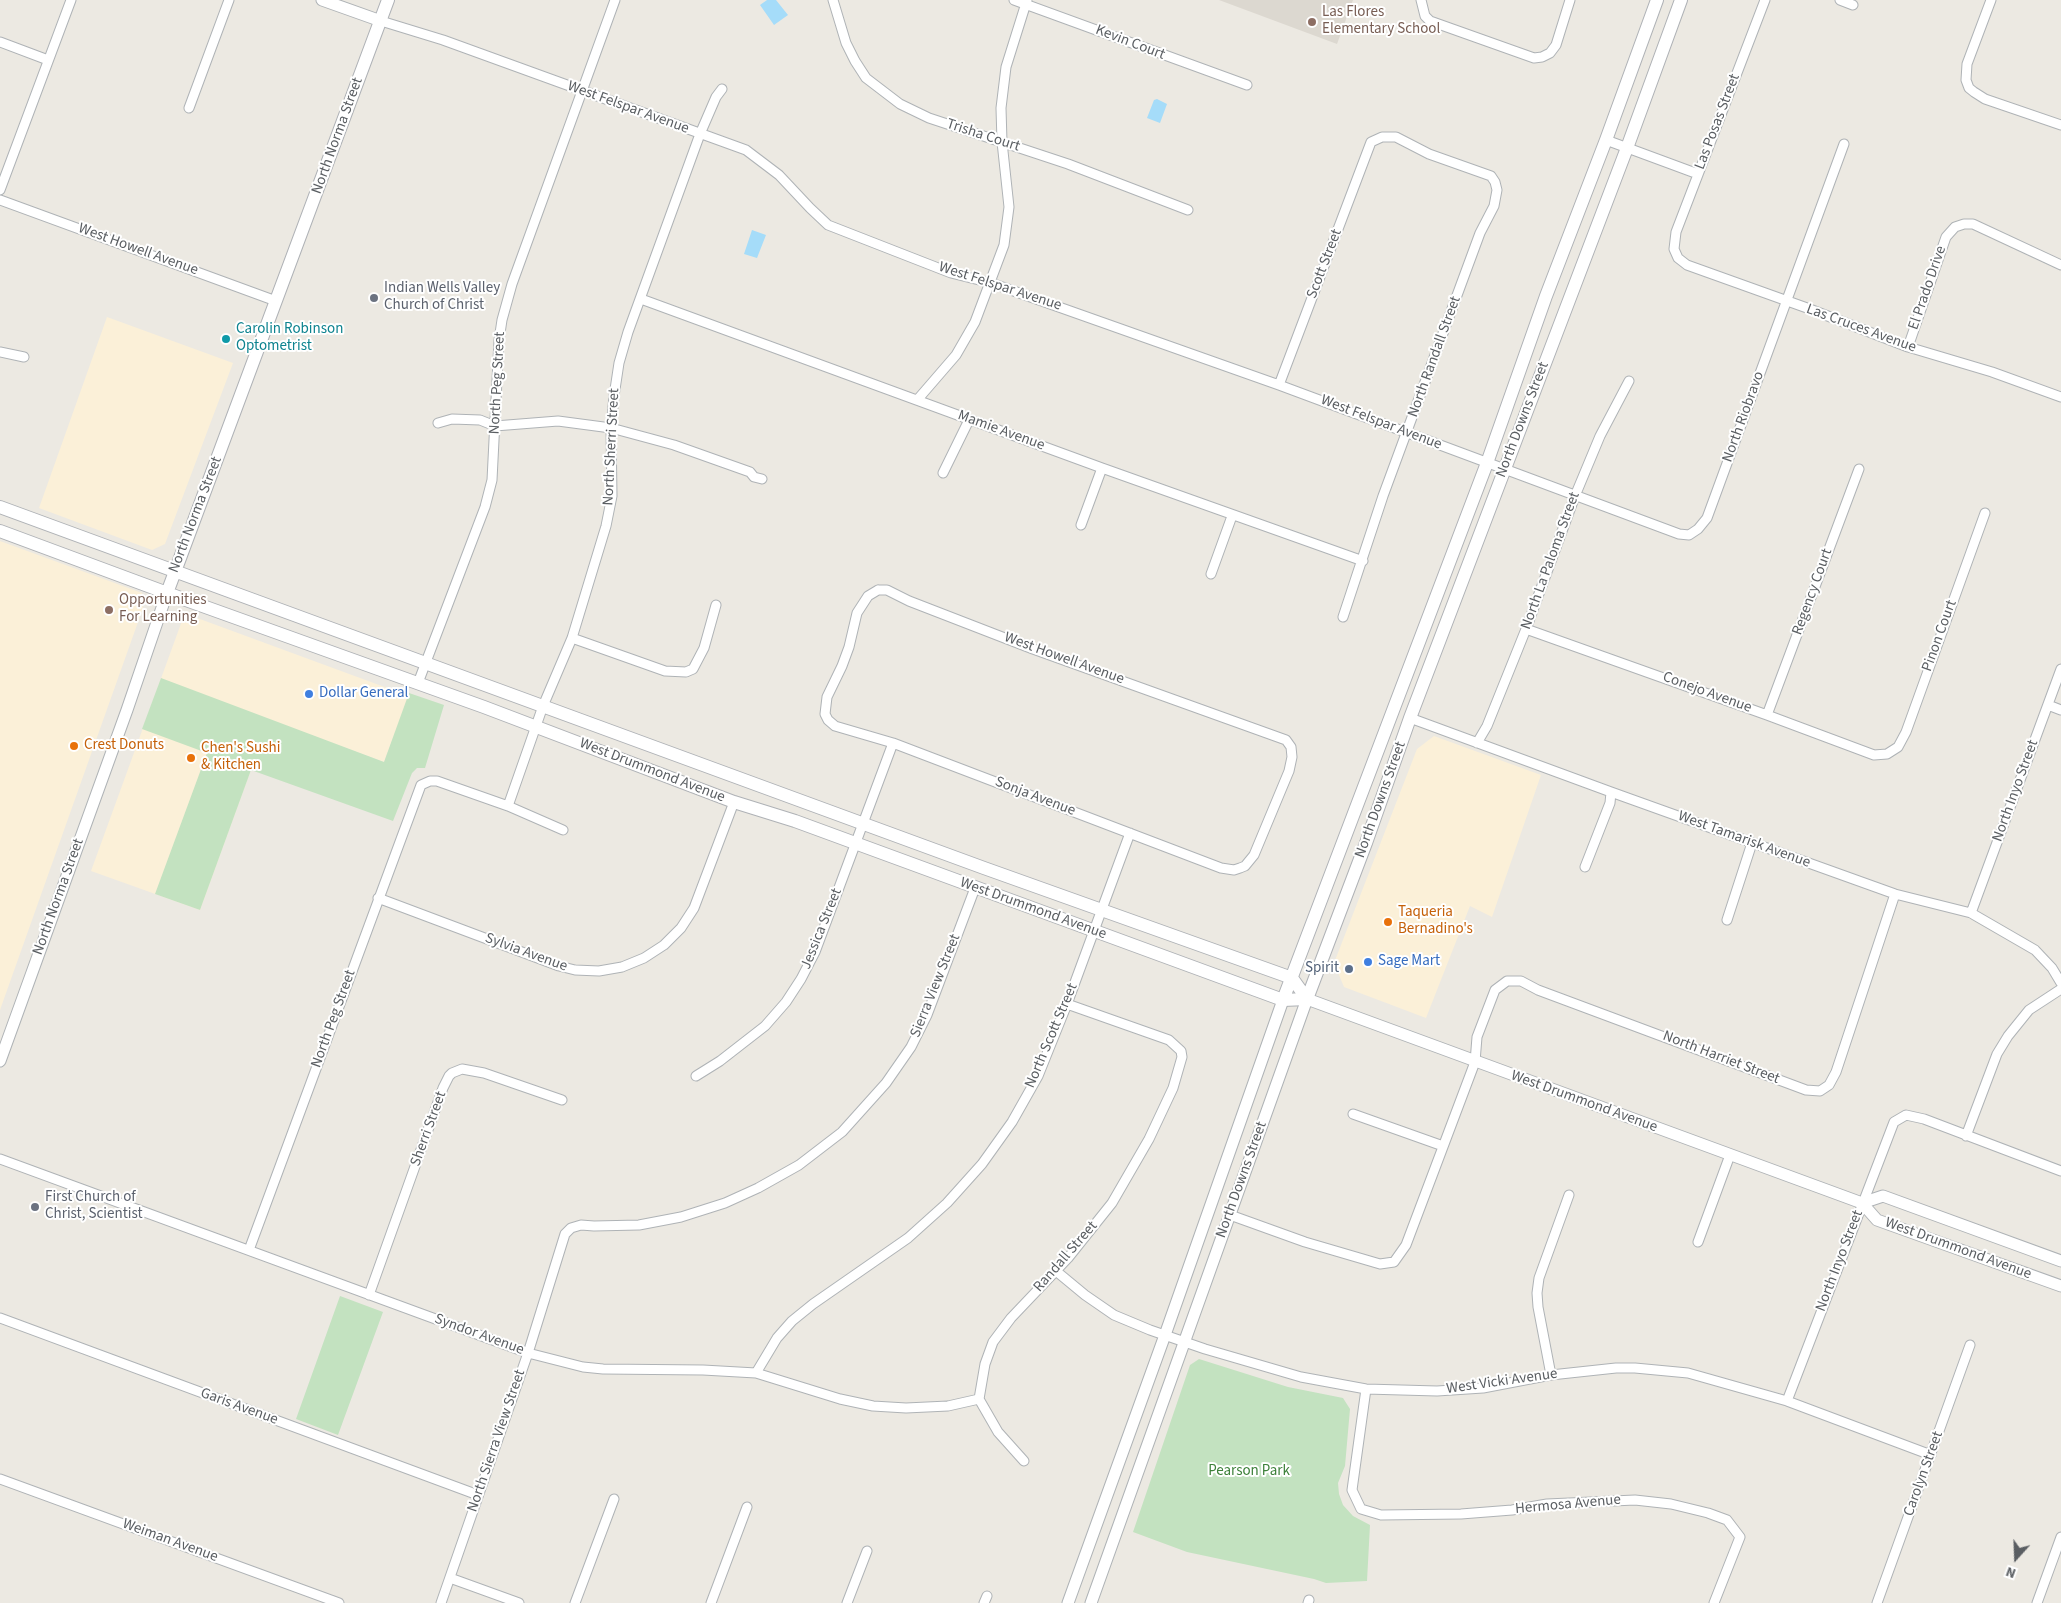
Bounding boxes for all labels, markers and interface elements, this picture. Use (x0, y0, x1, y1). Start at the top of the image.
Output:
place label: Las Flores Elementary School (1322, 4, 1440, 39)
marker: Las Flores Elementary School (1306, 16, 1318, 28)
street label: Kevin Court (1093, 21, 1167, 65)
street label: Las Posas Street (1691, 72, 1745, 172)
street label: North Norma Street (309, 75, 367, 197)
street label: West Felspar Avenue (565, 78, 691, 138)
street label: Trisha Court (944, 116, 1022, 156)
street label: West Howell Avenue (76, 220, 200, 280)
street label: Scott Street (1304, 227, 1346, 301)
street label: El Prado Drive (1905, 244, 1951, 332)
street label: West Felspar Avenue (936, 259, 1064, 315)
place label: Indian Wells Valley Church of Christ (384, 280, 500, 315)
marker: Indian Wells Valley Church of Christ (368, 292, 380, 304)
street label: North Randall Street (1405, 294, 1465, 420)
street label: Las Cruces Avenue (1804, 301, 1918, 357)
place label: Carolin Robinson Optometrist (236, 321, 343, 356)
street label: North Peg Street (486, 331, 510, 435)
marker: Carolin Robinson Optometrist (220, 333, 232, 345)
street label: North Downs Street (1493, 360, 1553, 480)
street label: North Riobravo (1719, 369, 1769, 465)
street label: North Sherri Street (600, 388, 624, 506)
street label: West Felspar Avenue (1318, 392, 1444, 454)
street label: Mamie Avenue (955, 407, 1047, 455)
street label: North Norma Street (166, 454, 226, 576)
street label: North La Paloma Street (1518, 490, 1584, 632)
street label: Regency Court (1789, 546, 1837, 638)
place label: Opportunities For Learning (119, 592, 207, 627)
street label: Pinon Court (1919, 598, 1961, 674)
marker: Opportunities For Learning (103, 604, 115, 616)
street label: West Howell Avenue (1002, 629, 1126, 689)
street label: Conejo Avenue (1660, 669, 1754, 717)
place label: Dollar General (319, 685, 408, 703)
marker: Dollar General (303, 688, 315, 700)
street label: West Drummond Avenue (577, 735, 727, 807)
place label: Crest Donuts (84, 737, 164, 755)
street label: North Inyo Street (1989, 738, 2043, 844)
street label: North Downs Street (1352, 739, 1410, 861)
marker: Crest Donuts (68, 740, 80, 752)
place label: Chen's Sushi & Kitchen (201, 740, 280, 775)
marker: Chen's Sushi & Kitchen (185, 752, 197, 764)
street label: Sonja Avenue (992, 773, 1078, 821)
street label: West Tamarisk Avenue (1675, 808, 1813, 872)
street label: North Norma Street (30, 836, 88, 958)
street label: West Drummond Avenue (957, 874, 1109, 944)
street label: Jessica Street (798, 886, 846, 972)
place label: Taqueria Bernadino's (1398, 904, 1473, 939)
marker: Taqueria Bernadino's (1382, 916, 1394, 928)
street label: Sylvia Avenue (482, 930, 570, 976)
street label: Sierra View Street (907, 932, 965, 1040)
place label: Sage Mart (1378, 953, 1440, 971)
marker: Sage Mart (1362, 956, 1374, 968)
place label: Spirit (1305, 960, 1339, 978)
marker: Spirit (1343, 963, 1355, 975)
street label: North Peg Street (308, 968, 360, 1070)
street label: North Scott Street (1022, 981, 1082, 1091)
street label: North Harriet Street (1660, 1027, 1782, 1089)
street label: West Drummond Avenue (1508, 1067, 1660, 1137)
street label: Sherri Street (407, 1089, 451, 1169)
street label: North Downs Street (1213, 1119, 1271, 1241)
place label: First Church of Christ, Scientist (45, 1189, 143, 1224)
marker: First Church of Christ, Scientist (29, 1201, 41, 1213)
street label: North Inyo Street (1812, 1208, 1868, 1314)
street label: West Drummond Avenue (1882, 1214, 2034, 1284)
street label: Randall Street (1030, 1218, 1102, 1296)
street label: Syndor Avenue (432, 1310, 526, 1360)
street label: West Vicki Avenue (1445, 1365, 1559, 1399)
street label: North Sierra View Street (464, 1367, 530, 1515)
street label: Garis Avenue (198, 1385, 280, 1429)
street label: Carolyn Street (1900, 1429, 1948, 1519)
park label: Pearson Park (1208, 1463, 1290, 1481)
street label: Hermosa Avenue (1514, 1491, 1622, 1519)
street label: Weiman Avenue (120, 1515, 220, 1567)
north arrow (1991, 1533, 2041, 1583)
text: N (2003, 1561, 2019, 1583)

